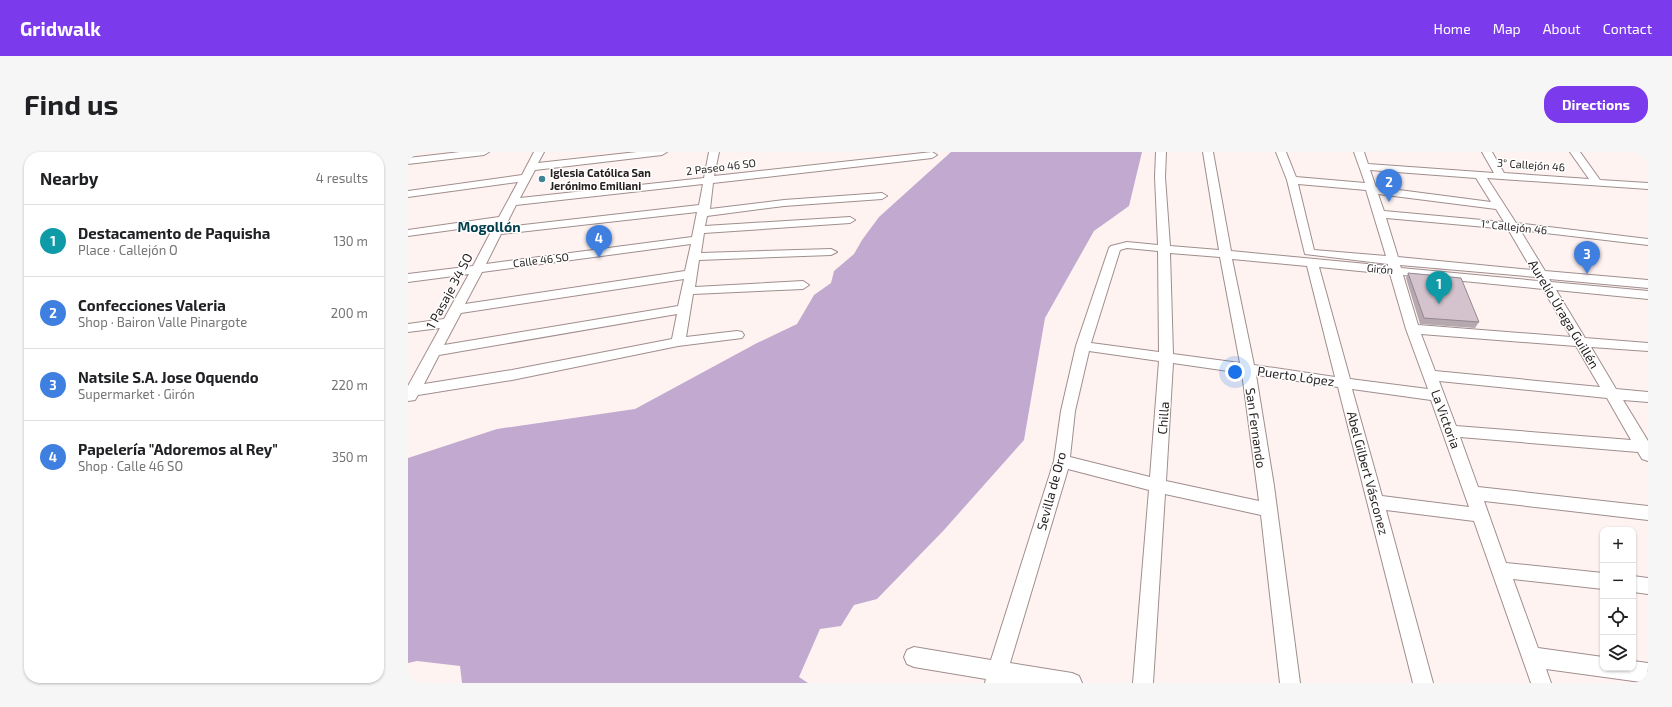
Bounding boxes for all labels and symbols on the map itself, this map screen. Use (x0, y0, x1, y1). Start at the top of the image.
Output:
street label: 2 Paseo 46 SO (685, 156, 757, 177)
street label: 3° Callejón 46 (1496, 156, 1566, 174)
place label: Iglesia Católica San Jerónimo Emiliani (550, 166, 651, 192)
pin: 2 (1376, 169, 1402, 202)
marker: Iglesia Católica San Jerónimo Emiliani (537, 174, 547, 184)
street label: 1° Callejón 46 (1480, 217, 1548, 237)
district label: Mogollón (457, 218, 521, 235)
pin: 4 (586, 225, 612, 258)
pin: 3 (1574, 241, 1600, 274)
street label: 1 Pasaje 34 SO (422, 250, 476, 332)
street label: Calle 46 SO (512, 250, 570, 269)
street label: Aurelio Úraga Guillén (1525, 256, 1604, 371)
street label: Girón (1366, 261, 1394, 276)
pin: 1 (1426, 271, 1452, 304)
your location (1225, 362, 1245, 382)
street label: Puerto López (1256, 363, 1336, 389)
street label: San Fernando (1242, 387, 1270, 469)
street label: La Victoria (1428, 387, 1464, 451)
street label: Chilla (1154, 401, 1172, 435)
street label: Abel Gilbert Vásconez (1344, 409, 1392, 537)
street label: Sevilla de Oro (1033, 450, 1069, 532)

